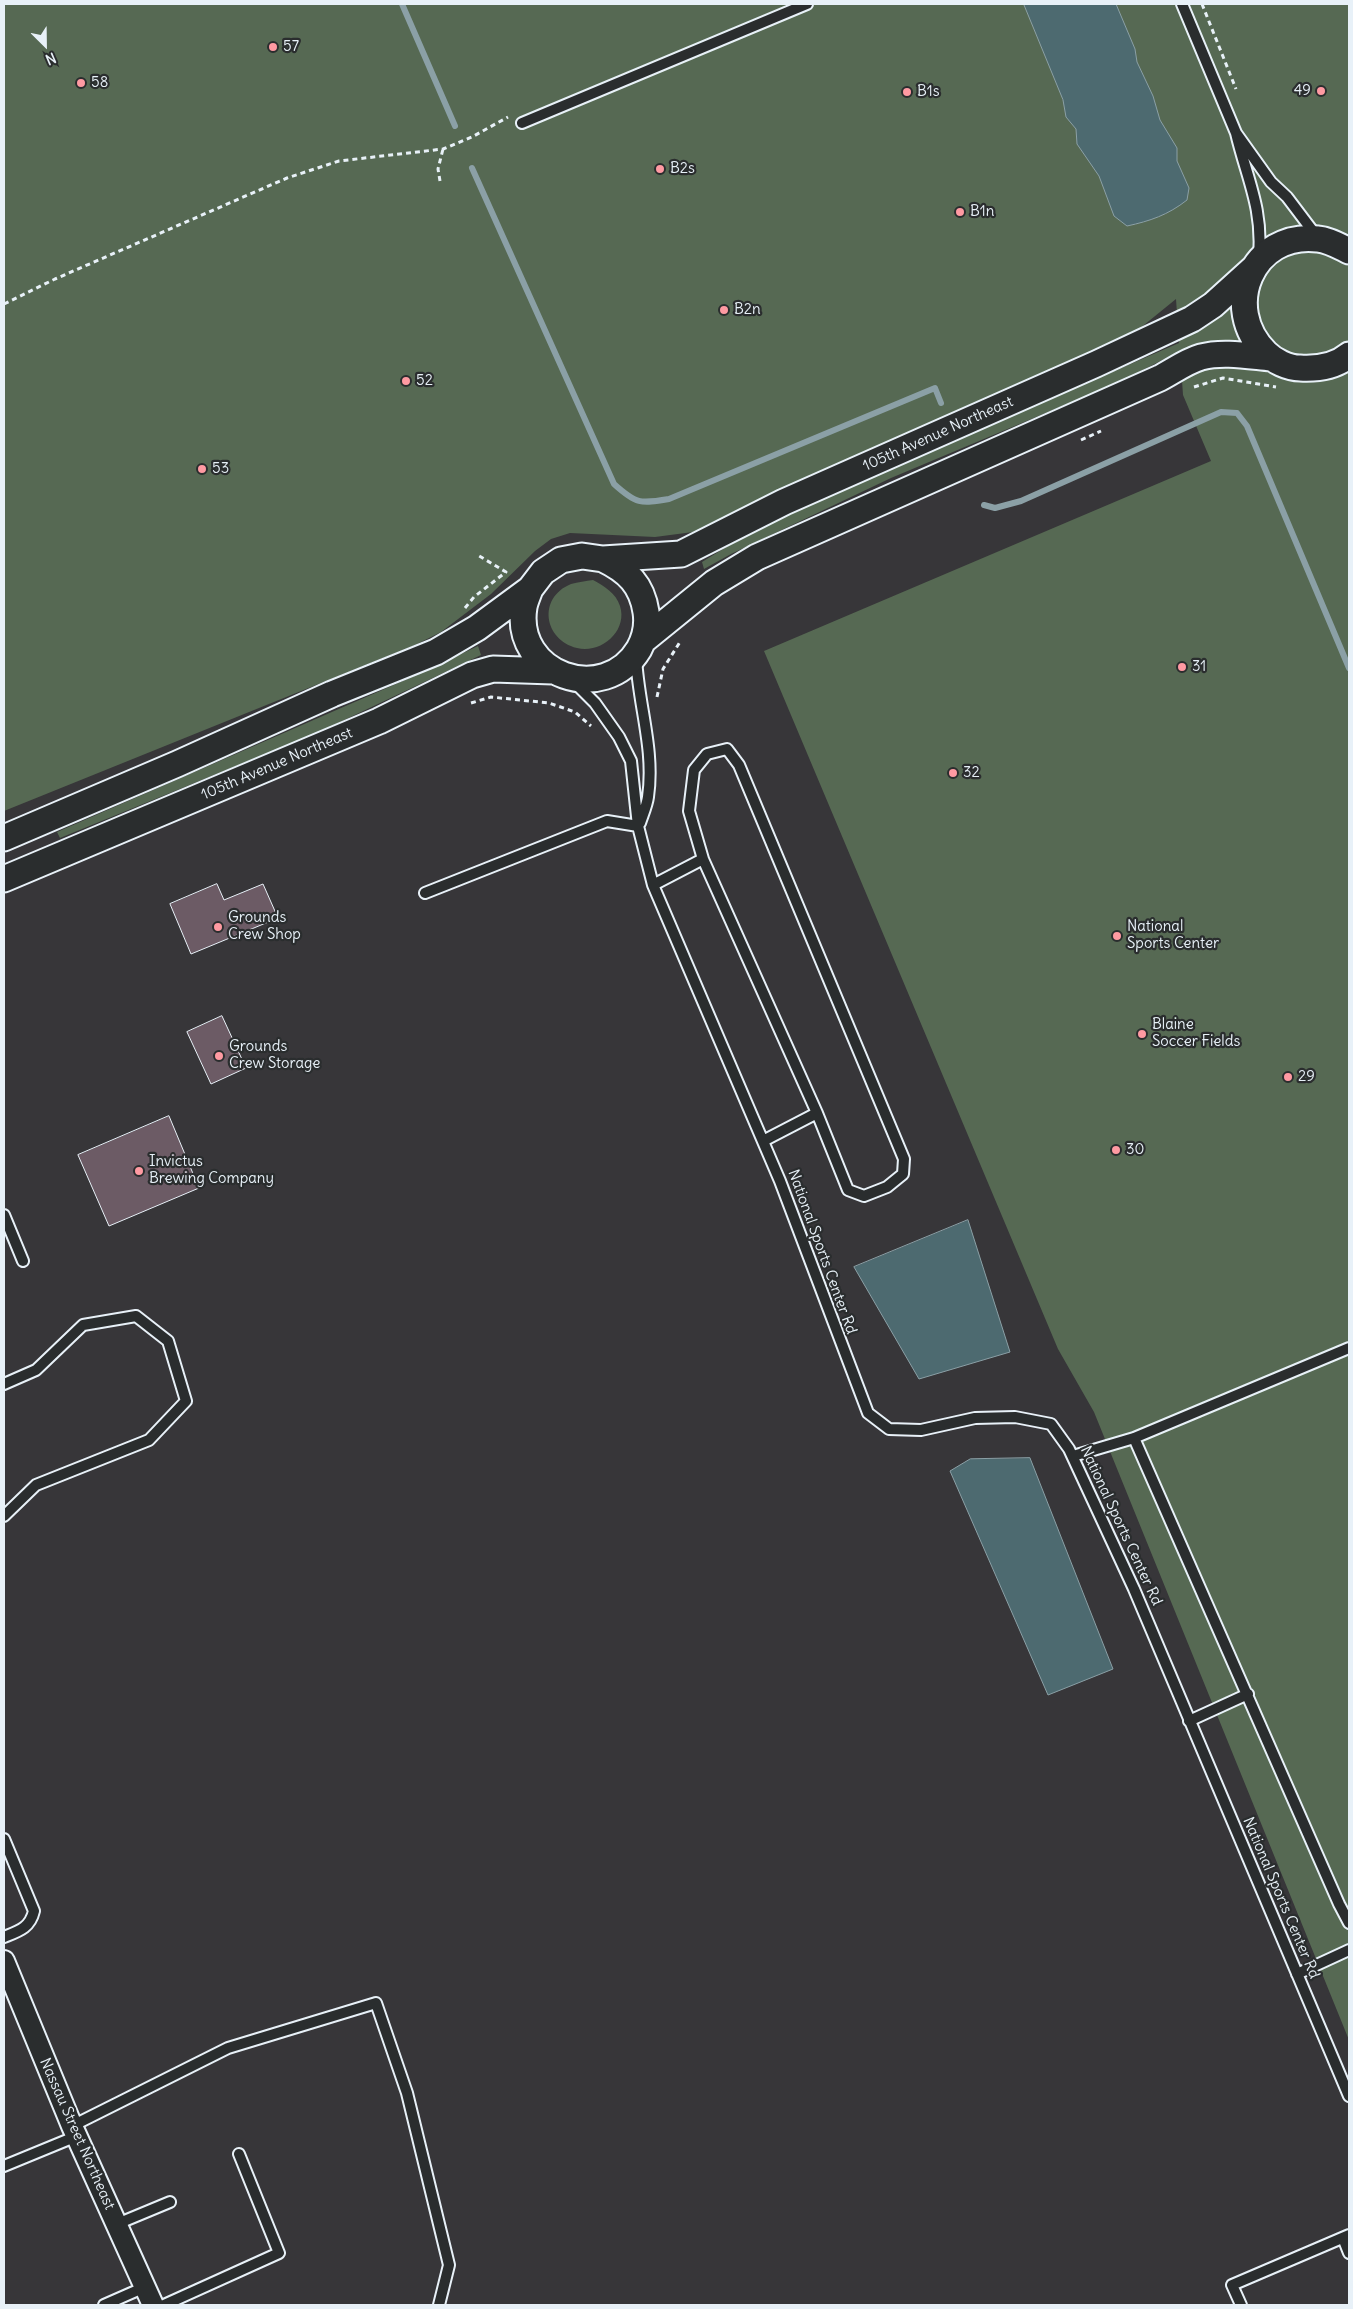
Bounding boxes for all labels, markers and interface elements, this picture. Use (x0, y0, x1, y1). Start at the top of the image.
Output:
north arrow (20, 20, 70, 70)
place label: 57 (283, 38, 299, 56)
marker: 57 (267, 41, 279, 53)
text: N (43, 49, 59, 69)
place label: 58 (91, 74, 108, 92)
marker: 58 (75, 77, 87, 89)
place label: 49 (1294, 82, 1311, 100)
place label: B1s (917, 83, 939, 101)
marker: 49 (1315, 85, 1327, 97)
marker: B1s (901, 86, 913, 98)
place label: B2s (670, 160, 695, 178)
marker: B2s (654, 163, 666, 175)
place label: B1n (970, 203, 994, 221)
marker: B1n (954, 206, 966, 218)
place label: B2n (734, 301, 761, 319)
marker: B2n (718, 304, 730, 316)
place label: 52 (416, 372, 433, 390)
marker: 52 (400, 375, 412, 387)
street label: 105th Avenue Northeast (860, 393, 1016, 475)
place label: 53 (212, 460, 229, 478)
marker: 53 (196, 463, 208, 475)
place label: 31 (1192, 658, 1206, 676)
marker: 31 (1176, 661, 1188, 673)
street label: 105th Avenue Northeast (199, 724, 355, 804)
place label: 32 (963, 764, 980, 782)
marker: 32 (947, 767, 959, 779)
place label: Grounds Crew Shop (228, 909, 301, 944)
place label: National Sports Center (1127, 918, 1219, 953)
marker: Grounds Crew Shop (212, 921, 224, 933)
marker: National Sports Center (1111, 930, 1123, 942)
place label: Blaine Soccer Fields (1152, 1016, 1240, 1051)
marker: Blaine Soccer Fields (1136, 1028, 1148, 1040)
place label: Grounds Crew Storage (229, 1038, 320, 1073)
marker: Grounds Crew Storage (213, 1050, 225, 1062)
place label: 29 (1298, 1068, 1315, 1086)
marker: 29 (1282, 1071, 1294, 1083)
place label: 30 (1126, 1141, 1144, 1159)
marker: 30 (1110, 1144, 1122, 1156)
place label: Invictus Brewing Company (149, 1153, 274, 1188)
marker: Invictus Brewing Company (133, 1165, 145, 1177)
street label: National Sports Center Rd (784, 1167, 860, 1337)
street label: National Sports Center Rd (1076, 1443, 1166, 1609)
street label: National Sports Center Rd (1239, 1814, 1323, 1982)
street label: Nassau Street Northeast (35, 2055, 119, 2213)

